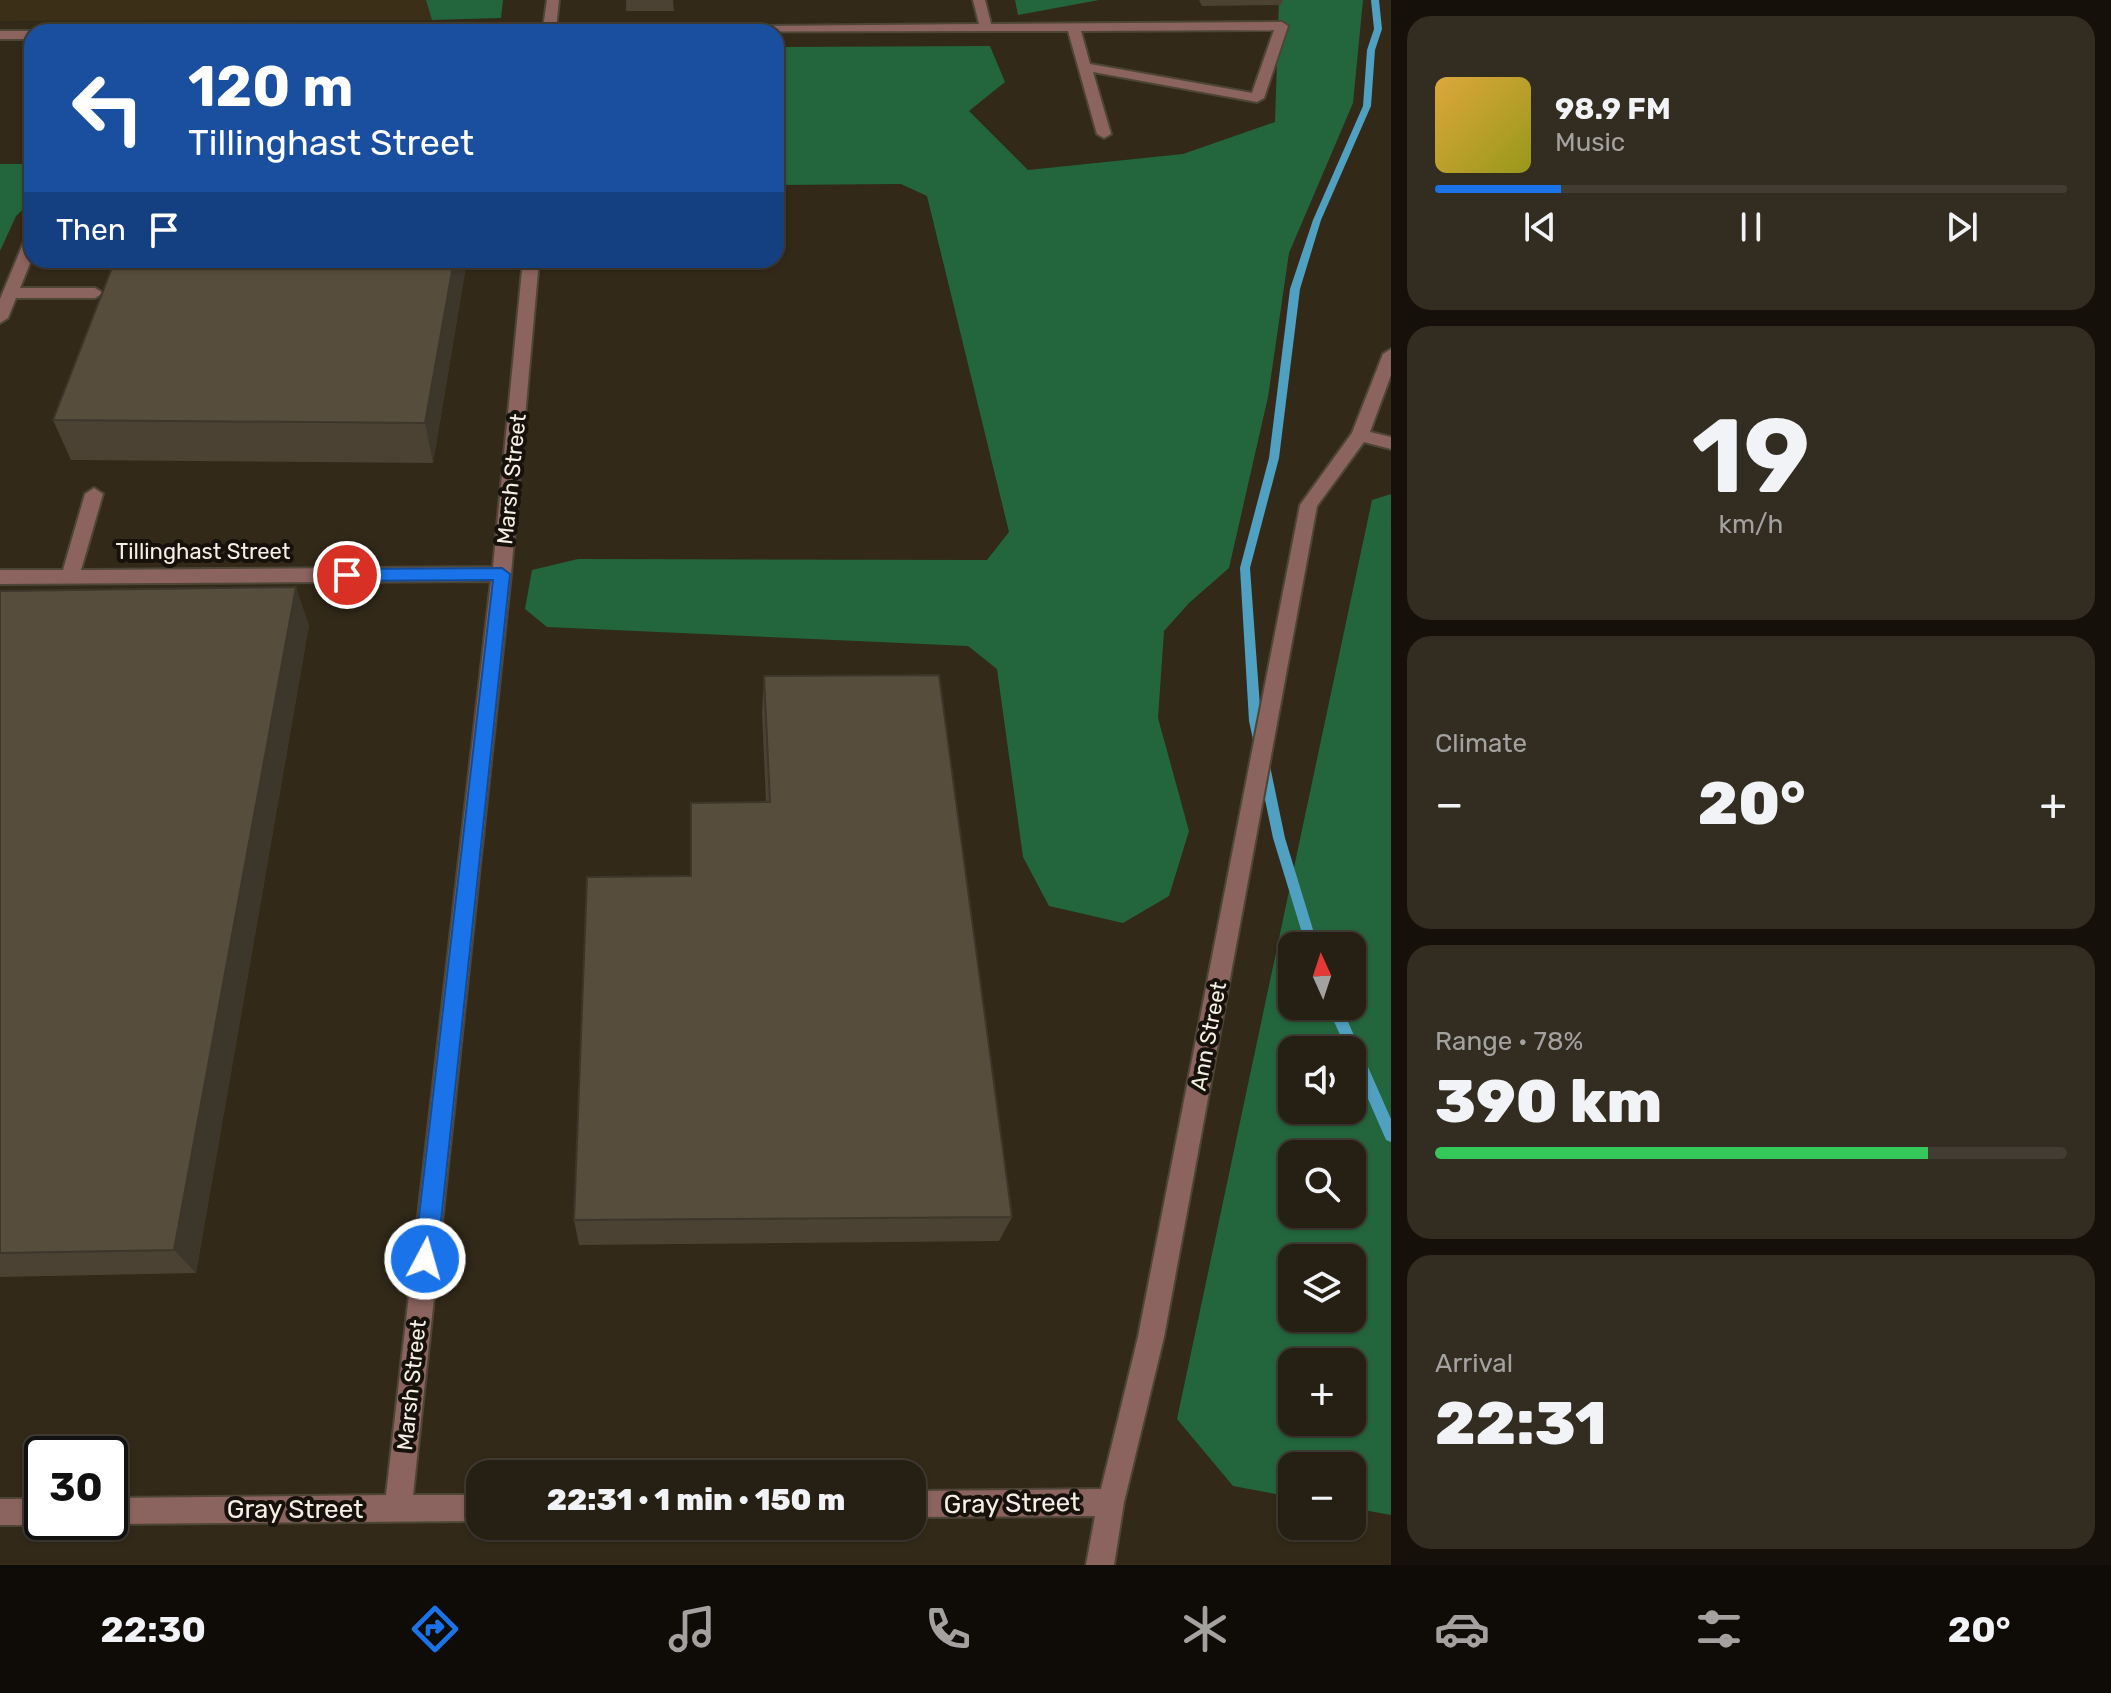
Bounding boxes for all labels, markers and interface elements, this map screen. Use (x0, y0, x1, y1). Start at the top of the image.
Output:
text: 120 m (188, 54, 354, 120)
icon: left (56, 56, 160, 160)
text: 98.9 FM (1555, 91, 1671, 127)
text: Tillinghast Street (188, 121, 474, 164)
text: Music (1555, 127, 1625, 158)
icon: previous (1518, 205, 1562, 249)
icon: pause (1729, 205, 1773, 249)
icon: next (1940, 205, 1984, 249)
icon: arrive (142, 208, 186, 252)
text: Then (56, 212, 126, 248)
text: 19 (1692, 395, 1810, 518)
street label: Marsh Street (491, 412, 532, 546)
text: km/h (1719, 509, 1783, 540)
street label: Tillinghast Street (116, 538, 291, 565)
pin (313, 541, 381, 609)
icon: arrive (325, 553, 369, 597)
text: Climate (1435, 728, 1527, 759)
text: 20° (1698, 768, 1805, 839)
text: − (1435, 778, 1464, 830)
text: + (2040, 778, 2067, 830)
north arrow (1278, 932, 1366, 1020)
map controls (1278, 932, 1366, 1540)
street label: Ann Street (1185, 979, 1232, 1093)
text: Range · 78% (1435, 1026, 1583, 1057)
button: sound (1278, 1036, 1366, 1124)
text: 390 km (1435, 1066, 1662, 1137)
button: search (1278, 1140, 1366, 1228)
position arrow (383, 1217, 467, 1301)
button: layers (1278, 1244, 1366, 1332)
street label: Marsh Street (391, 1318, 432, 1452)
button: + (1278, 1348, 1366, 1436)
text: Arrival (1435, 1348, 1513, 1379)
text: 22:31 (1435, 1388, 1607, 1459)
speed limit sign: 30 (24, 1436, 128, 1540)
button: − (1278, 1452, 1366, 1540)
text: 22:31 · 1 min · 150 m (547, 1482, 845, 1518)
street label: Gray Street (943, 1487, 1081, 1520)
street label: Gray Street (227, 1494, 363, 1525)
icon: directions (407, 1601, 463, 1657)
icon: music (664, 1601, 720, 1657)
icon: phone (920, 1601, 976, 1657)
icon: climate (1177, 1601, 1233, 1657)
icon: car (1434, 1601, 1490, 1657)
icon: filters (1691, 1601, 1747, 1657)
text: 22:30 (100, 1608, 206, 1651)
text: 20° (1948, 1608, 2011, 1651)

